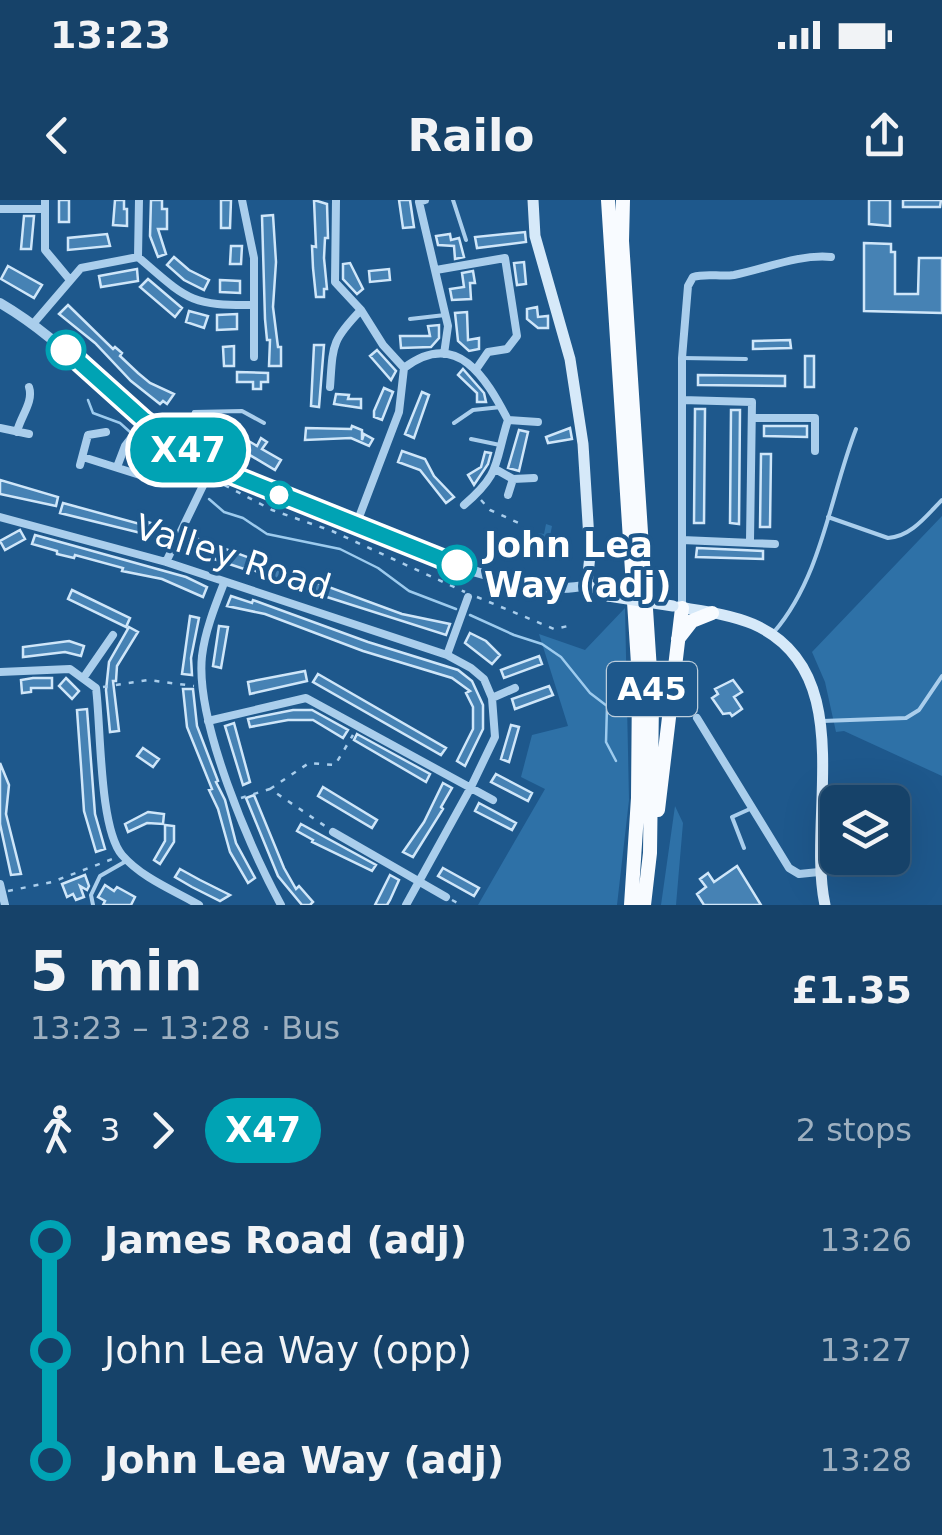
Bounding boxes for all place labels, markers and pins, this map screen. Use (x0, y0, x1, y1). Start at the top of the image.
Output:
unlabelled marker (47, 331, 85, 369)
unlabelled marker (266, 482, 292, 508)
place label: John Lea Way (adj) (482, 525, 672, 605)
marker: John Lea Way (adj) (438, 546, 476, 584)

